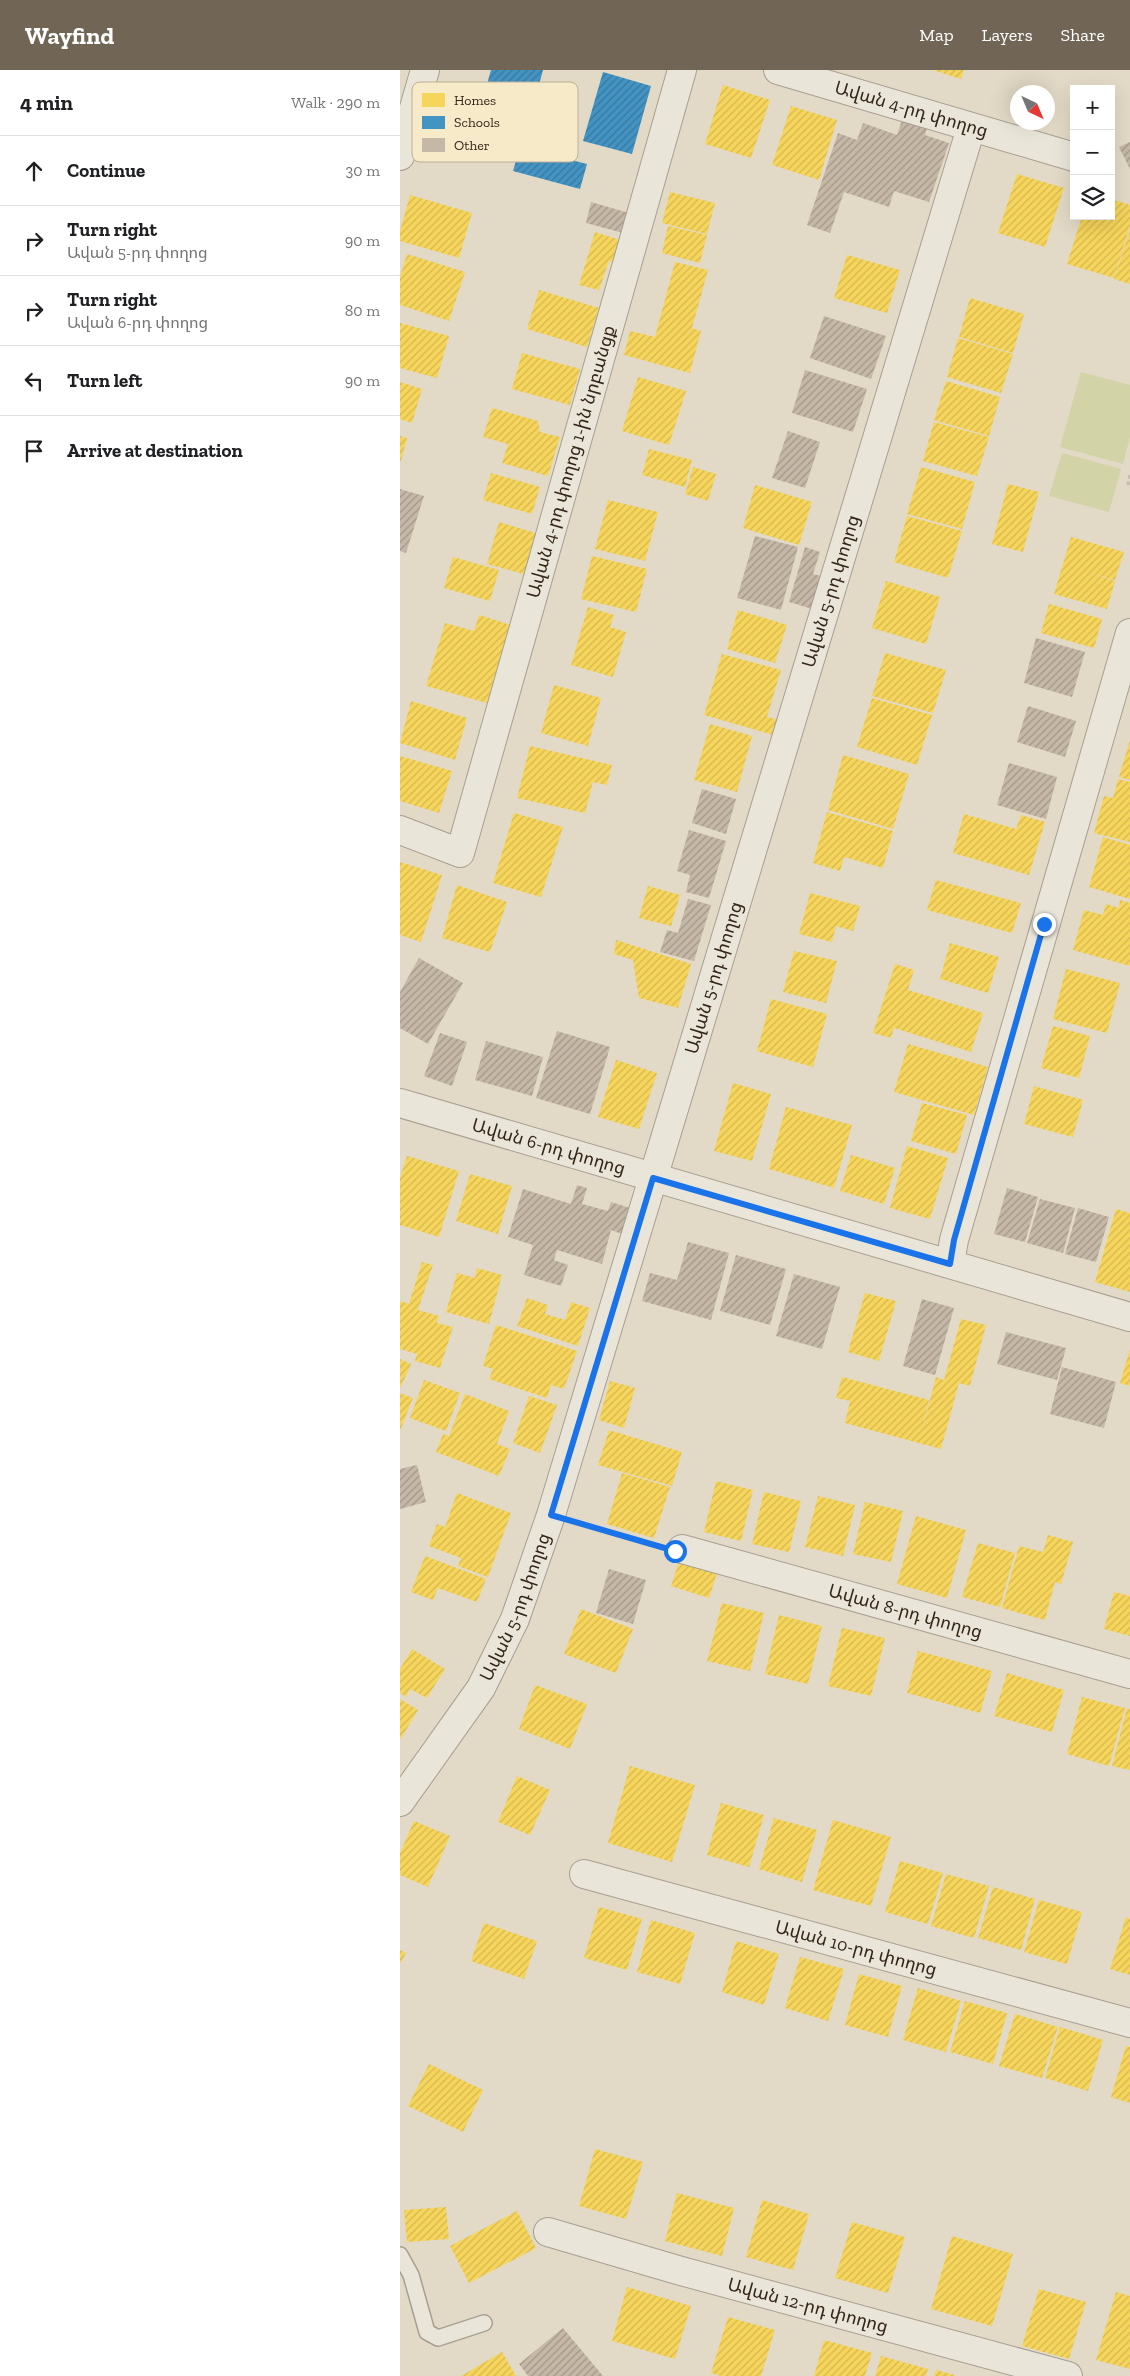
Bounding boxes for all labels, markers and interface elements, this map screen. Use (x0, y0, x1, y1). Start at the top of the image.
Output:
text: Wayfind (25, 21, 114, 50)
text: Map (919, 24, 954, 46)
text: Layers (982, 24, 1033, 46)
text: Share (1061, 24, 1105, 46)
street label: Ավան 4-րդ փողոց (832, 76, 991, 142)
legend (412, 82, 578, 162)
north arrow (1010, 85, 1055, 130)
map controls (1070, 85, 1115, 220)
button: + (1070, 85, 1115, 130)
text: 4 min (20, 90, 73, 115)
text: Homes (454, 92, 496, 109)
text: Walk · 290 m (291, 93, 380, 112)
text: Schools (454, 114, 500, 131)
button: − (1070, 130, 1115, 175)
text: Other (454, 137, 490, 154)
icon: ahead (20, 157, 48, 185)
text: Continue (67, 159, 145, 182)
text: 30 m (346, 161, 380, 180)
button: layers (1070, 175, 1115, 220)
text: Turn right (67, 218, 157, 241)
icon: right (20, 227, 48, 255)
text: 90 m (345, 231, 380, 250)
text: Ավան 5-րդ փողոց (67, 243, 208, 262)
text: Turn right (67, 288, 157, 311)
icon: right (20, 297, 48, 325)
text: 80 m (345, 301, 380, 320)
text: Ավան 6-րդ փողոց (67, 313, 208, 332)
street label: Ավան 4-րդ փողոց 1-ին նրբանցք (522, 323, 620, 601)
icon: left (20, 367, 48, 395)
text: Turn left (67, 369, 142, 392)
text: 90 m (345, 371, 380, 390)
icon: arrive (20, 437, 48, 465)
text: Arrive at destination (67, 439, 243, 462)
street label: Ավան 5-րդ փողոց (797, 512, 864, 670)
street label: Ավան 5-րդ փողոց (680, 899, 747, 1057)
route end (1033, 913, 1056, 936)
street label: Ավան 6-րդ փողոց (469, 1114, 628, 1179)
street label: Ավան 5-րդ փողոց (475, 1530, 555, 1685)
route start (664, 1540, 687, 1563)
street label: Ավան 8-րդ փողոց (826, 1579, 985, 1643)
street label: Ավան 10-րդ փողոց (773, 1916, 939, 1981)
street label: Ավան 12-րդ փողոց (725, 2273, 891, 2338)

